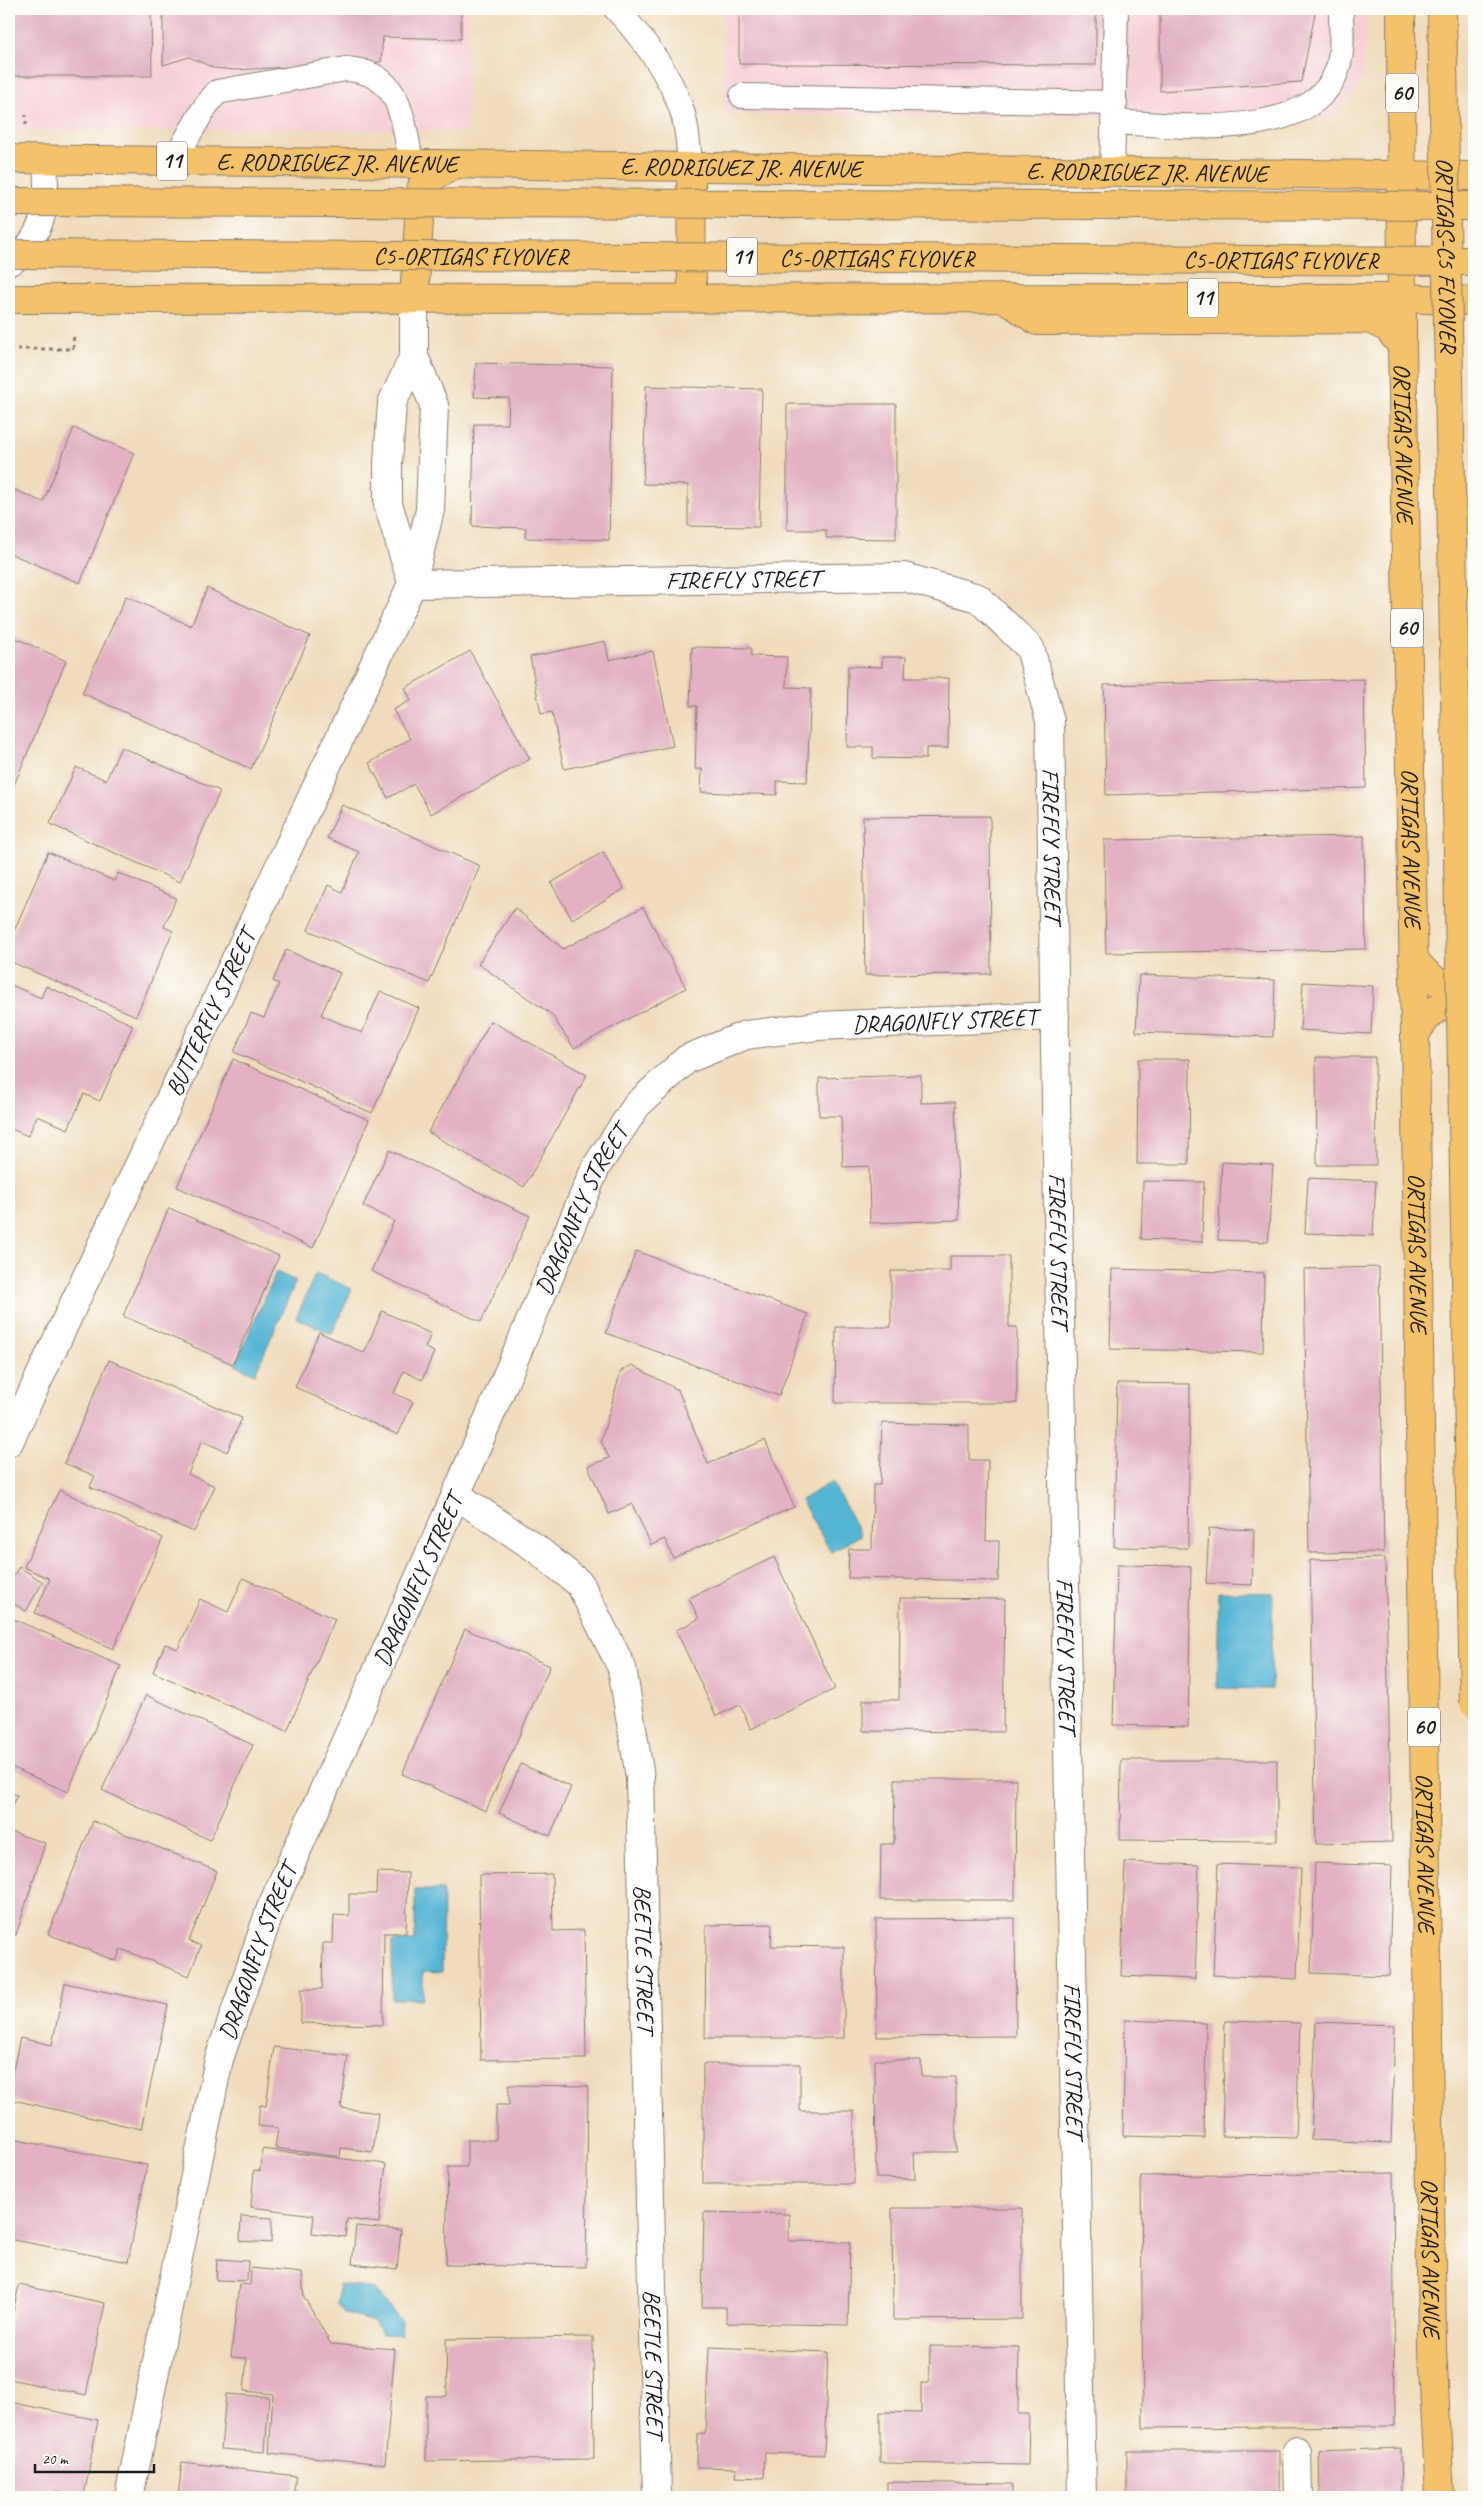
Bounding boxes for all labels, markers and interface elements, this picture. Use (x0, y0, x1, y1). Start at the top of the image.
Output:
road number: 60 (1386, 74, 1418, 112)
road number: 11 (157, 142, 187, 180)
street label: E. RODRIGUEZ JR. AVENUE (216, 146, 461, 179)
street label: E. RODRIGUEZ JR. AVENUE (620, 151, 865, 184)
street label: E. RODRIGUEZ JR. AVENUE (1026, 156, 1271, 189)
street label: ORTIGAS-C5 FLYOVER (1430, 157, 1464, 355)
road number: 11 (727, 238, 757, 276)
street label: C5-ORTIGAS FLYOVER (373, 241, 571, 272)
street label: C5-ORTIGAS FLYOVER (779, 243, 977, 274)
street label: C5-ORTIGAS FLYOVER (1183, 245, 1381, 276)
road number: 11 (1188, 278, 1218, 318)
street label: ORTIGAS AVENUE (1387, 363, 1420, 526)
street label: FIREFLY STREET (666, 563, 826, 595)
road number: 60 (1391, 608, 1423, 648)
street label: FIREFLY STREET (1036, 768, 1068, 928)
street label: ORTIGAS AVENUE (1395, 768, 1428, 931)
street label: BUTTERFLY STREET (159, 920, 265, 1101)
street label: DRAGONFLY STREET (852, 1002, 1043, 1040)
street label: DRAGONFLY STREET (528, 1114, 638, 1299)
street label: FIREFLY STREET (1042, 1173, 1075, 1333)
street label: ORTIGAS AVENUE (1402, 1173, 1434, 1336)
street label: DRAGONFLY STREET (366, 1484, 472, 1671)
street label: FIREFLY STREET (1050, 1578, 1083, 1738)
road number: 60 (1408, 1708, 1440, 1746)
street label: ORTIGAS AVENUE (1410, 1773, 1442, 1936)
street label: DRAGONFLY STREET (212, 1854, 306, 2043)
street label: BEETLE STREET (628, 1885, 661, 2038)
street label: FIREFLY STREET (1057, 1983, 1090, 2143)
street label: ORTIGAS AVENUE (1415, 2178, 1447, 2341)
street label: BEETLE STREET (637, 2289, 671, 2443)
scale bar (35, 2441, 154, 2473)
text: 20 m (42, 2450, 69, 2469)

